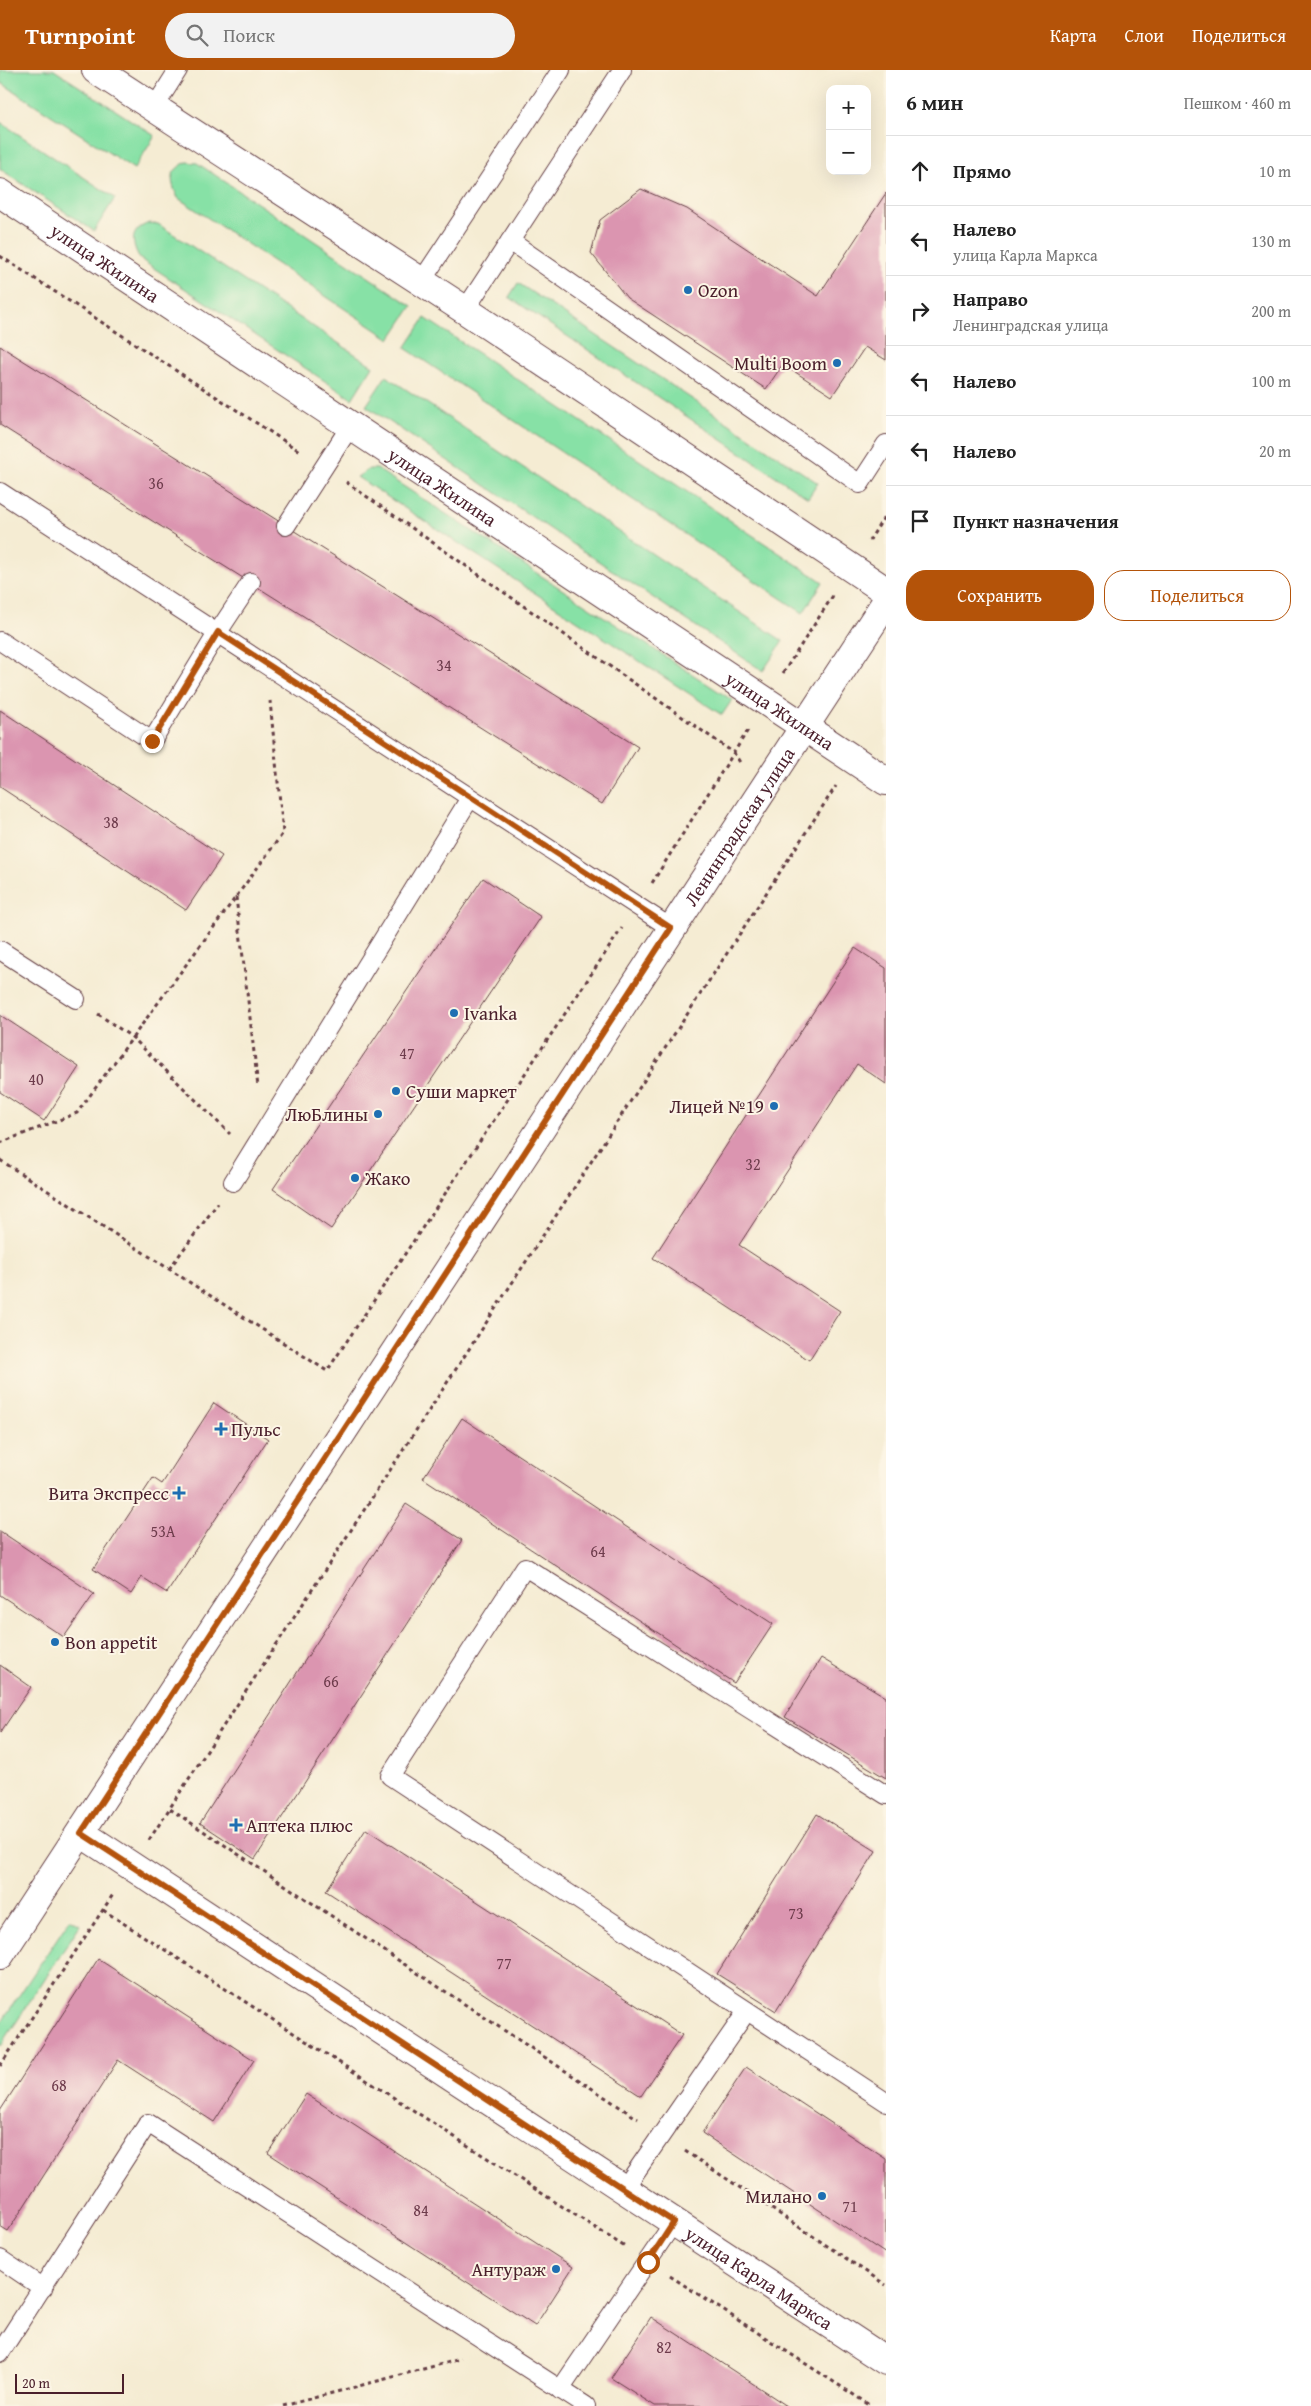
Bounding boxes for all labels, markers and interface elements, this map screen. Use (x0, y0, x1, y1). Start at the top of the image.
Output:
search box (165, 13, 515, 58)
text: Turnpoint (25, 18, 135, 53)
icon: search (183, 21, 211, 49)
text: Поиск (223, 21, 275, 49)
text: Карта (1050, 22, 1097, 49)
text: Слои (1125, 22, 1164, 49)
text: Поделиться (1192, 22, 1286, 49)
map controls (826, 85, 871, 175)
button: + (826, 85, 871, 130)
text: 6 мин (906, 87, 963, 118)
text: Пешком · 460 m (1184, 91, 1291, 115)
button: − (826, 130, 871, 175)
icon: ahead (906, 157, 934, 185)
text: Прямо (953, 157, 1011, 185)
text: 10 m (1259, 159, 1291, 183)
text: Налево (953, 215, 1016, 243)
street label: улица Жилина (44, 216, 165, 309)
icon: left (906, 227, 934, 255)
text: 130 m (1251, 229, 1291, 253)
text: улица Карла Маркса (953, 243, 1098, 267)
place label: Ozon (698, 276, 739, 304)
marker: Ozon (682, 284, 694, 296)
text: Направо (953, 285, 1028, 313)
icon: right (906, 297, 934, 325)
text: 200 m (1251, 299, 1291, 323)
text: Ленинградская улица (953, 313, 1108, 337)
place label: Multi Boom (734, 349, 827, 377)
marker: Multi Boom (831, 357, 843, 369)
icon: left (906, 367, 934, 395)
text: Налево (953, 367, 1016, 395)
text: 100 m (1251, 369, 1291, 393)
icon: left (906, 437, 934, 465)
text: Налево (953, 437, 1016, 465)
text: 20 m (1259, 439, 1291, 463)
street label: улица Жилина (382, 440, 502, 533)
house number: 36 (148, 471, 164, 495)
icon: arrive (906, 507, 934, 535)
text: Пункт назначения (953, 507, 1119, 535)
button: Сохранить (906, 570, 1094, 621)
button: Поделиться (1104, 570, 1291, 621)
house number: 34 (436, 653, 452, 677)
street label: улица Жилина (719, 664, 840, 757)
route end (141, 730, 164, 753)
street label: Ленинградская улица (677, 742, 801, 911)
house number: 38 (103, 810, 119, 834)
place label: Ivanka (464, 999, 517, 1027)
marker: Ivanka (448, 1007, 460, 1019)
house number: 47 (399, 1041, 415, 1065)
house number: 40 (28, 1067, 44, 1091)
place label: Суши маркет (406, 1077, 518, 1105)
marker: Суши маркет (390, 1085, 402, 1097)
place label: Лицей №19 (669, 1092, 764, 1120)
place label: ЛюБлины (285, 1100, 368, 1128)
marker: Лицей №19 (768, 1100, 780, 1112)
marker: ЛюБлины (372, 1108, 384, 1120)
house number: 32 (745, 1152, 761, 1176)
place label: Жако (364, 1164, 411, 1192)
marker: Жако (349, 1172, 361, 1184)
place label: Пульс (231, 1415, 281, 1443)
marker: Пульс (215, 1423, 227, 1435)
place label: Вита Экспресс (49, 1479, 169, 1507)
marker: Вита Экспресс (173, 1487, 185, 1499)
house number: 53А (150, 1519, 176, 1543)
house number: 64 (590, 1539, 606, 1563)
place label: Bon appetit (65, 1628, 158, 1656)
marker: Bon appetit (49, 1636, 61, 1648)
house number: 66 (323, 1669, 339, 1693)
place label: Аптека плюс (246, 1811, 353, 1839)
marker: Аптека плюс (230, 1819, 242, 1831)
house number: 73 (788, 1901, 804, 1925)
house number: 77 (496, 1951, 512, 1975)
house number: 68 (51, 2073, 67, 2097)
place label: Милано (746, 2182, 812, 2210)
marker: Милано (816, 2190, 828, 2202)
house number: 71 (842, 2194, 858, 2218)
house number: 84 (413, 2198, 429, 2222)
street label: улица Карла Маркса (679, 2218, 839, 2337)
route start (637, 2251, 660, 2274)
place label: Антураж (471, 2255, 546, 2283)
marker: Антураж (550, 2263, 562, 2275)
house number: 82 (656, 2335, 672, 2359)
scale bar (15, 2371, 124, 2394)
text: 20 m (22, 2373, 50, 2393)

